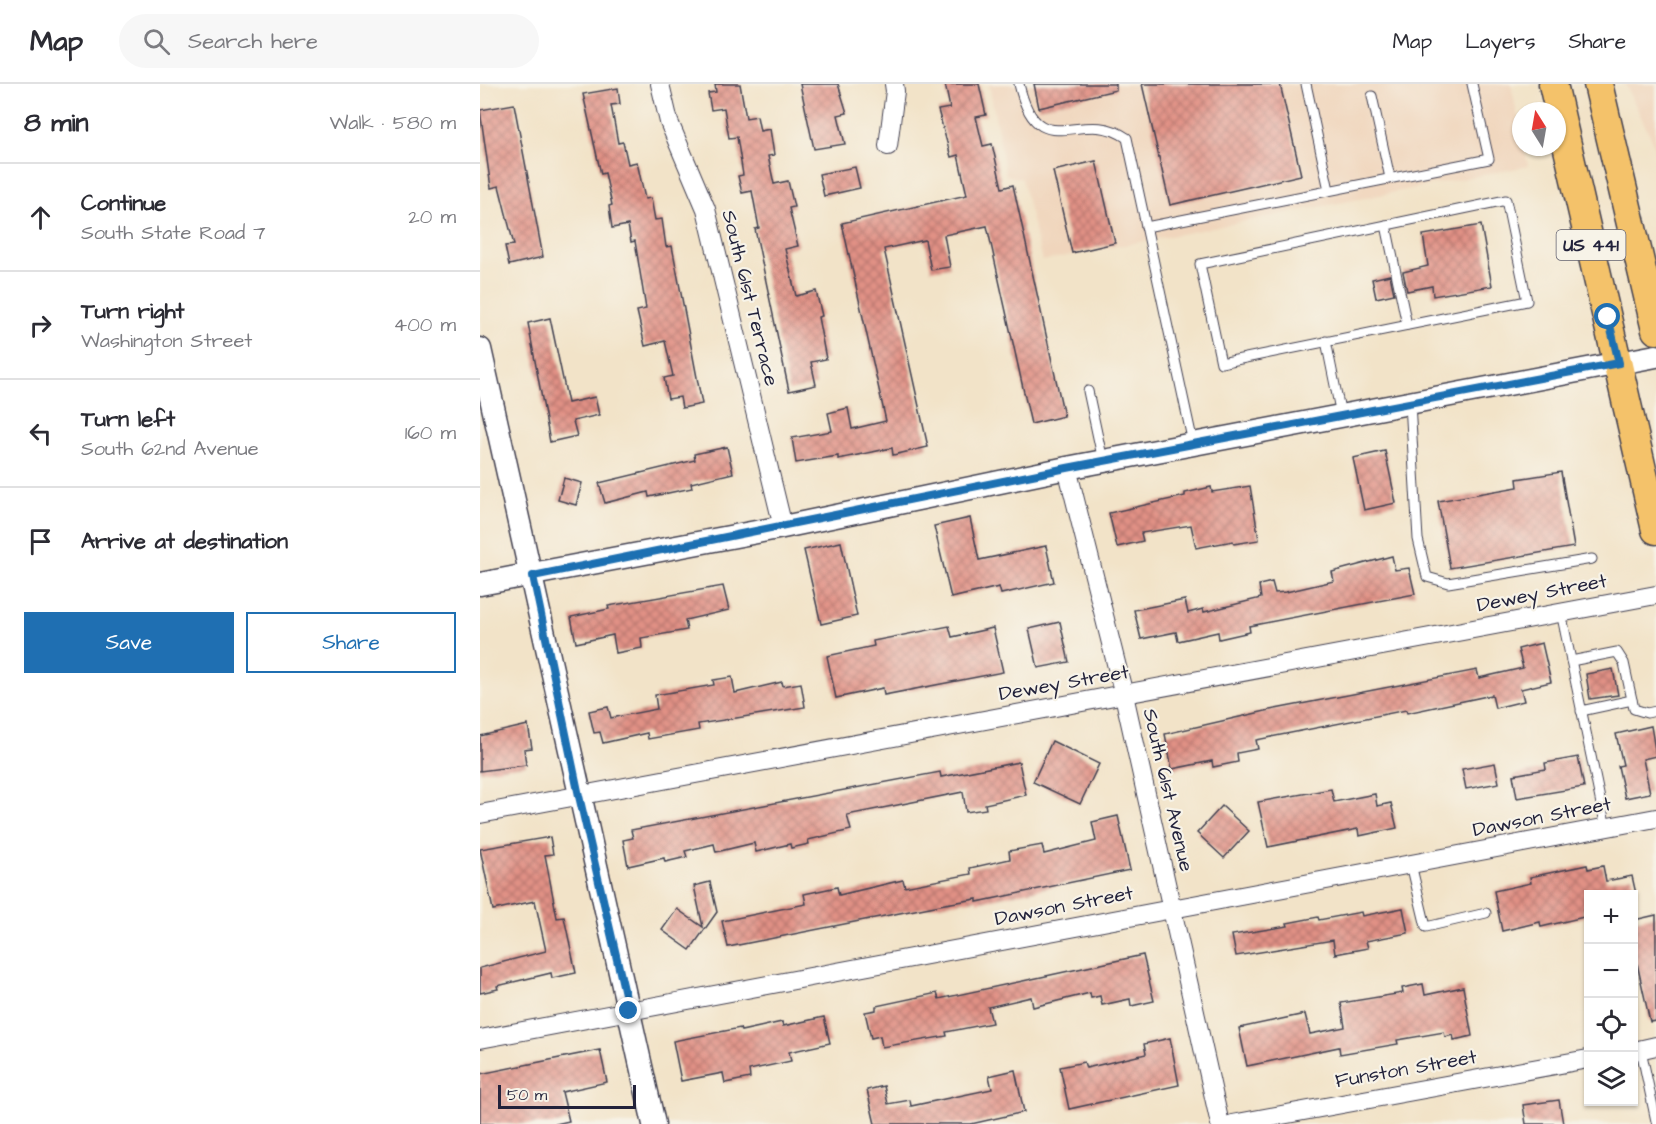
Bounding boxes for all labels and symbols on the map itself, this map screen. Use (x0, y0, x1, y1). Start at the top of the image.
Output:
north arrow (1512, 102, 1566, 156)
street label: South 61st Terrace (715, 207, 785, 389)
road number: US 441 (1556, 230, 1626, 260)
route start (1594, 303, 1620, 329)
street label: Dewey Street (1475, 567, 1609, 620)
street label: Dewey Street (997, 658, 1131, 709)
street label: South 61st Avenue (1136, 706, 1200, 874)
street label: Dawson Street (1470, 790, 1614, 844)
street label: Dawson Street (992, 879, 1136, 933)
route end (615, 997, 641, 1023)
street label: Funston Street (1333, 1043, 1479, 1095)
scale bar (498, 1082, 636, 1110)

